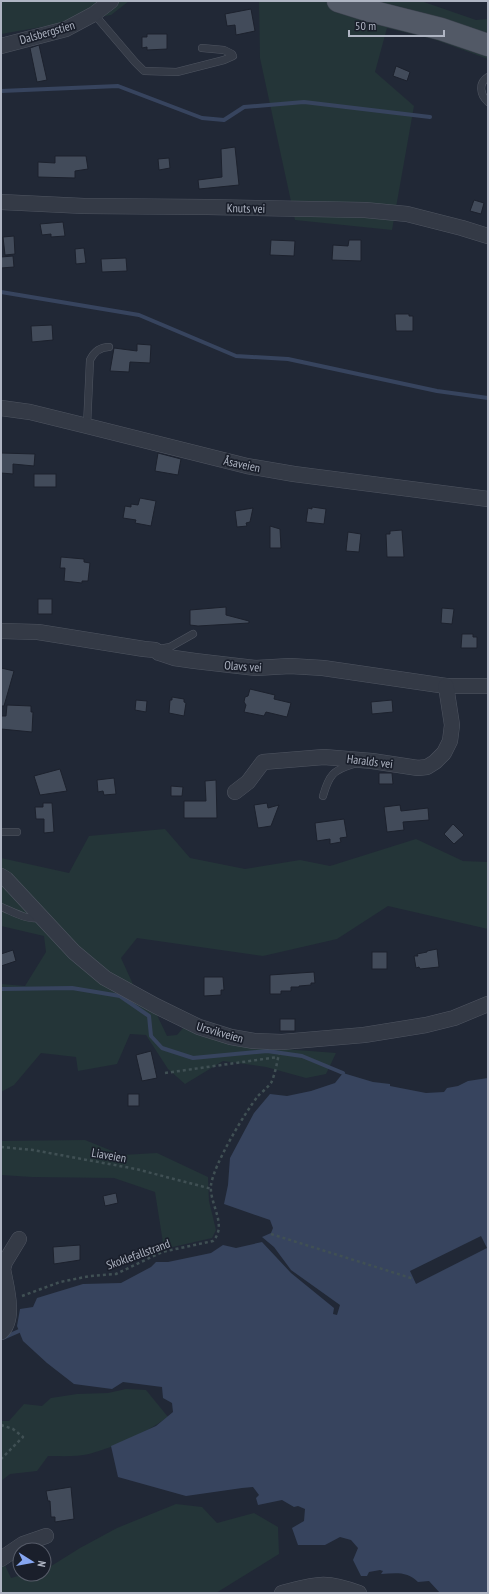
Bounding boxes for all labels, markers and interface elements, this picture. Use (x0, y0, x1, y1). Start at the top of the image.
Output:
scale bar (349, 12, 444, 38)
street label: Dalsbergstien (18, 17, 76, 47)
text: 50 m (355, 18, 376, 33)
street label: Knuts vei (227, 200, 265, 216)
street label: Åsaveien (222, 453, 262, 475)
street label: Olavs vei (224, 657, 262, 675)
street label: Haralds vei (346, 751, 394, 771)
street label: Ursvikveien (195, 1018, 245, 1046)
street label: Liaveien (91, 1145, 127, 1165)
street label: Skoklefallstrand (104, 1236, 172, 1272)
north arrow (12, 1542, 52, 1582)
text: N (34, 1560, 49, 1568)

